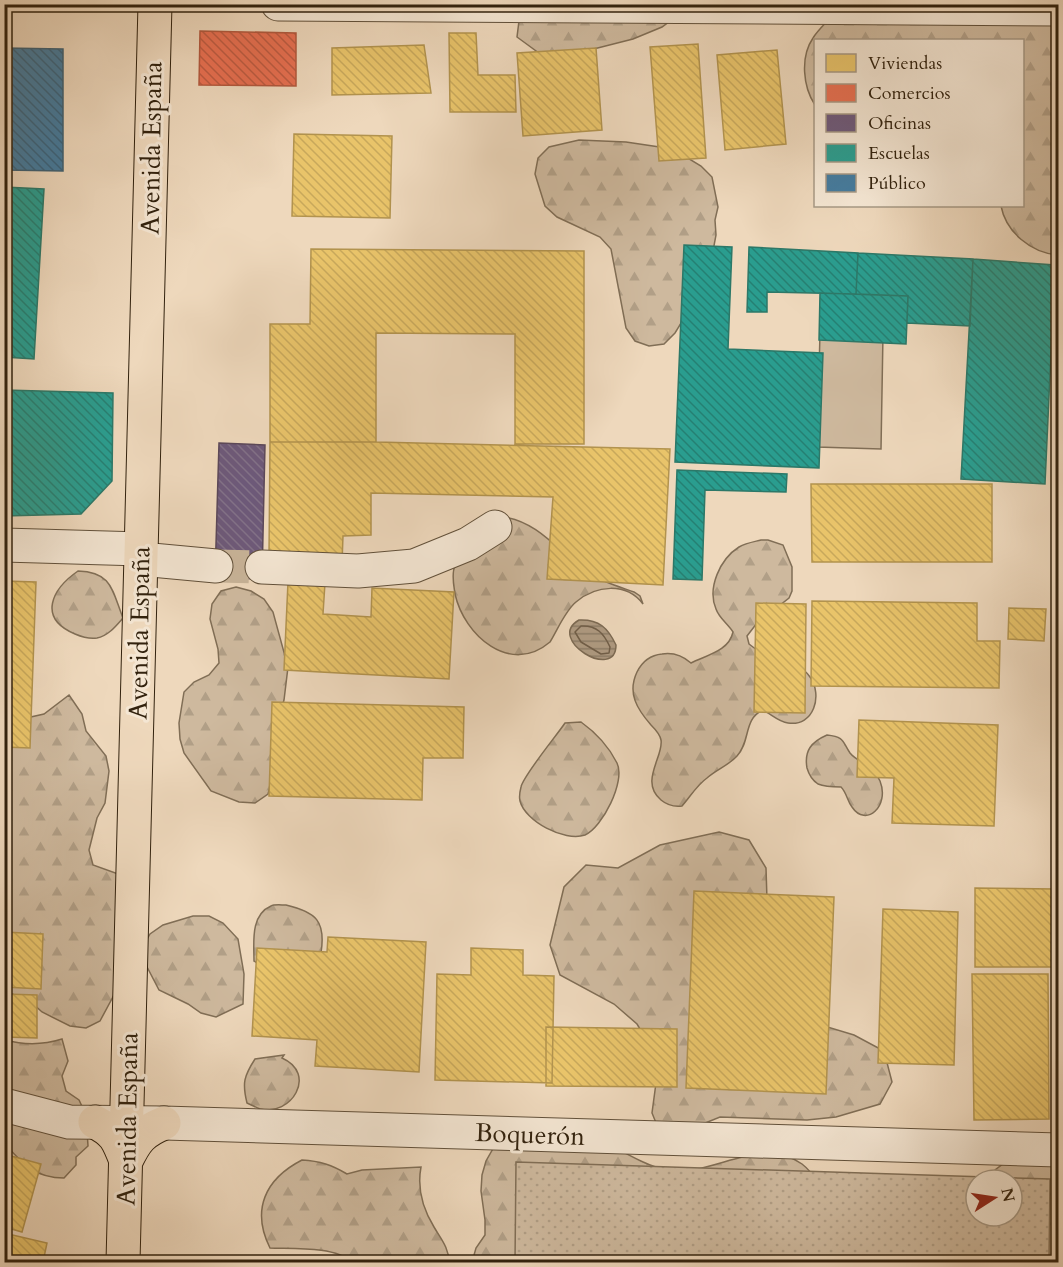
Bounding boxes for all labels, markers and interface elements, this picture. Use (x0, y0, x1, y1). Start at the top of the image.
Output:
legend (814, 39, 1024, 207)
text: Viviendas (868, 51, 942, 76)
street label: Avenida España (132, 61, 171, 235)
text: Comercios (868, 81, 950, 106)
text: Oficinas (868, 111, 931, 136)
text: Escuelas (868, 141, 930, 166)
text: Público (868, 171, 926, 196)
street label: Avenida España (120, 546, 159, 720)
street label: Avenida España (108, 1032, 147, 1206)
street label: Boquerón (474, 1115, 586, 1154)
north arrow (964, 1168, 1024, 1228)
text: N (995, 1186, 1020, 1204)

